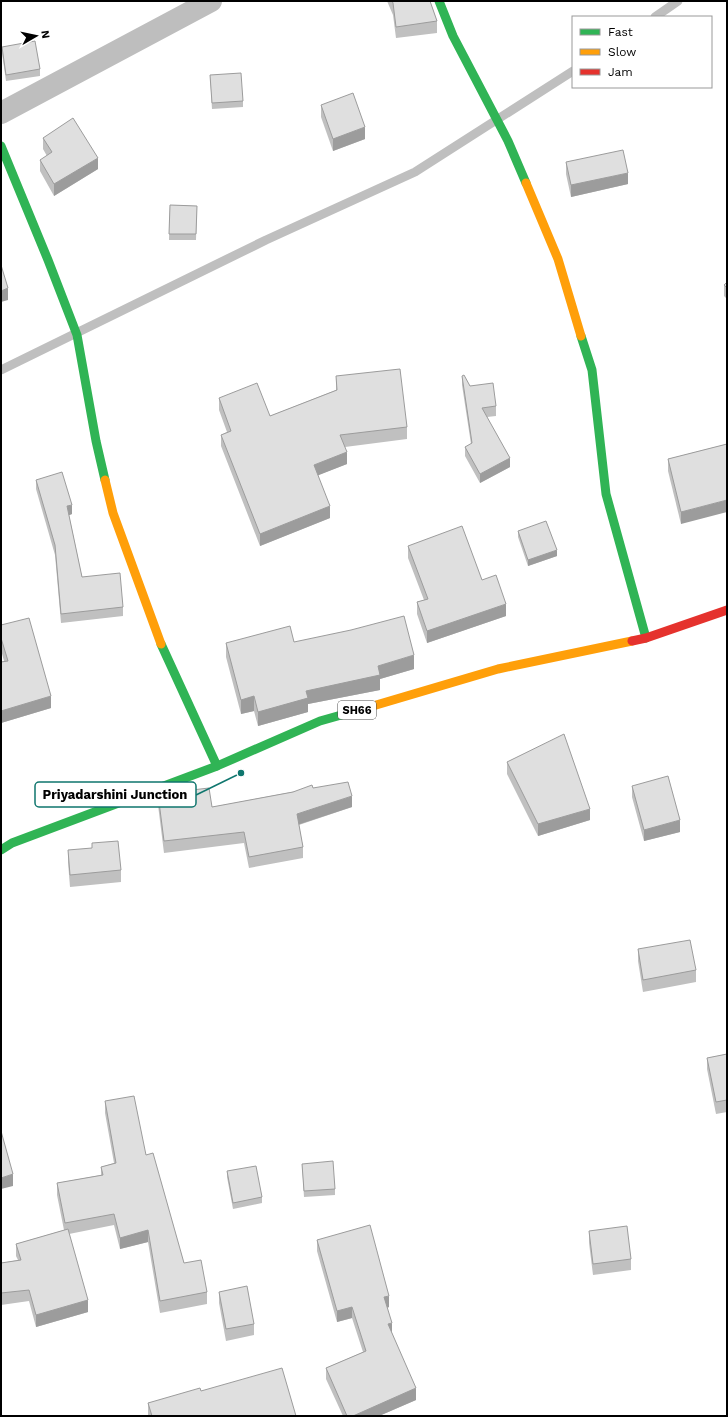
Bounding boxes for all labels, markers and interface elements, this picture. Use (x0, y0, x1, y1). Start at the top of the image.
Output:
north arrow (16, 16, 56, 56)
legend (572, 16, 712, 88)
text: Fast (608, 25, 633, 39)
text: N (38, 29, 52, 40)
text: Slow (608, 45, 636, 59)
text: Jam (608, 65, 633, 79)
road number: SH66 (338, 701, 376, 719)
callout: Priyadarshini Junction (35, 782, 196, 807)
text: Priyadarshini Junction (43, 787, 187, 802)

